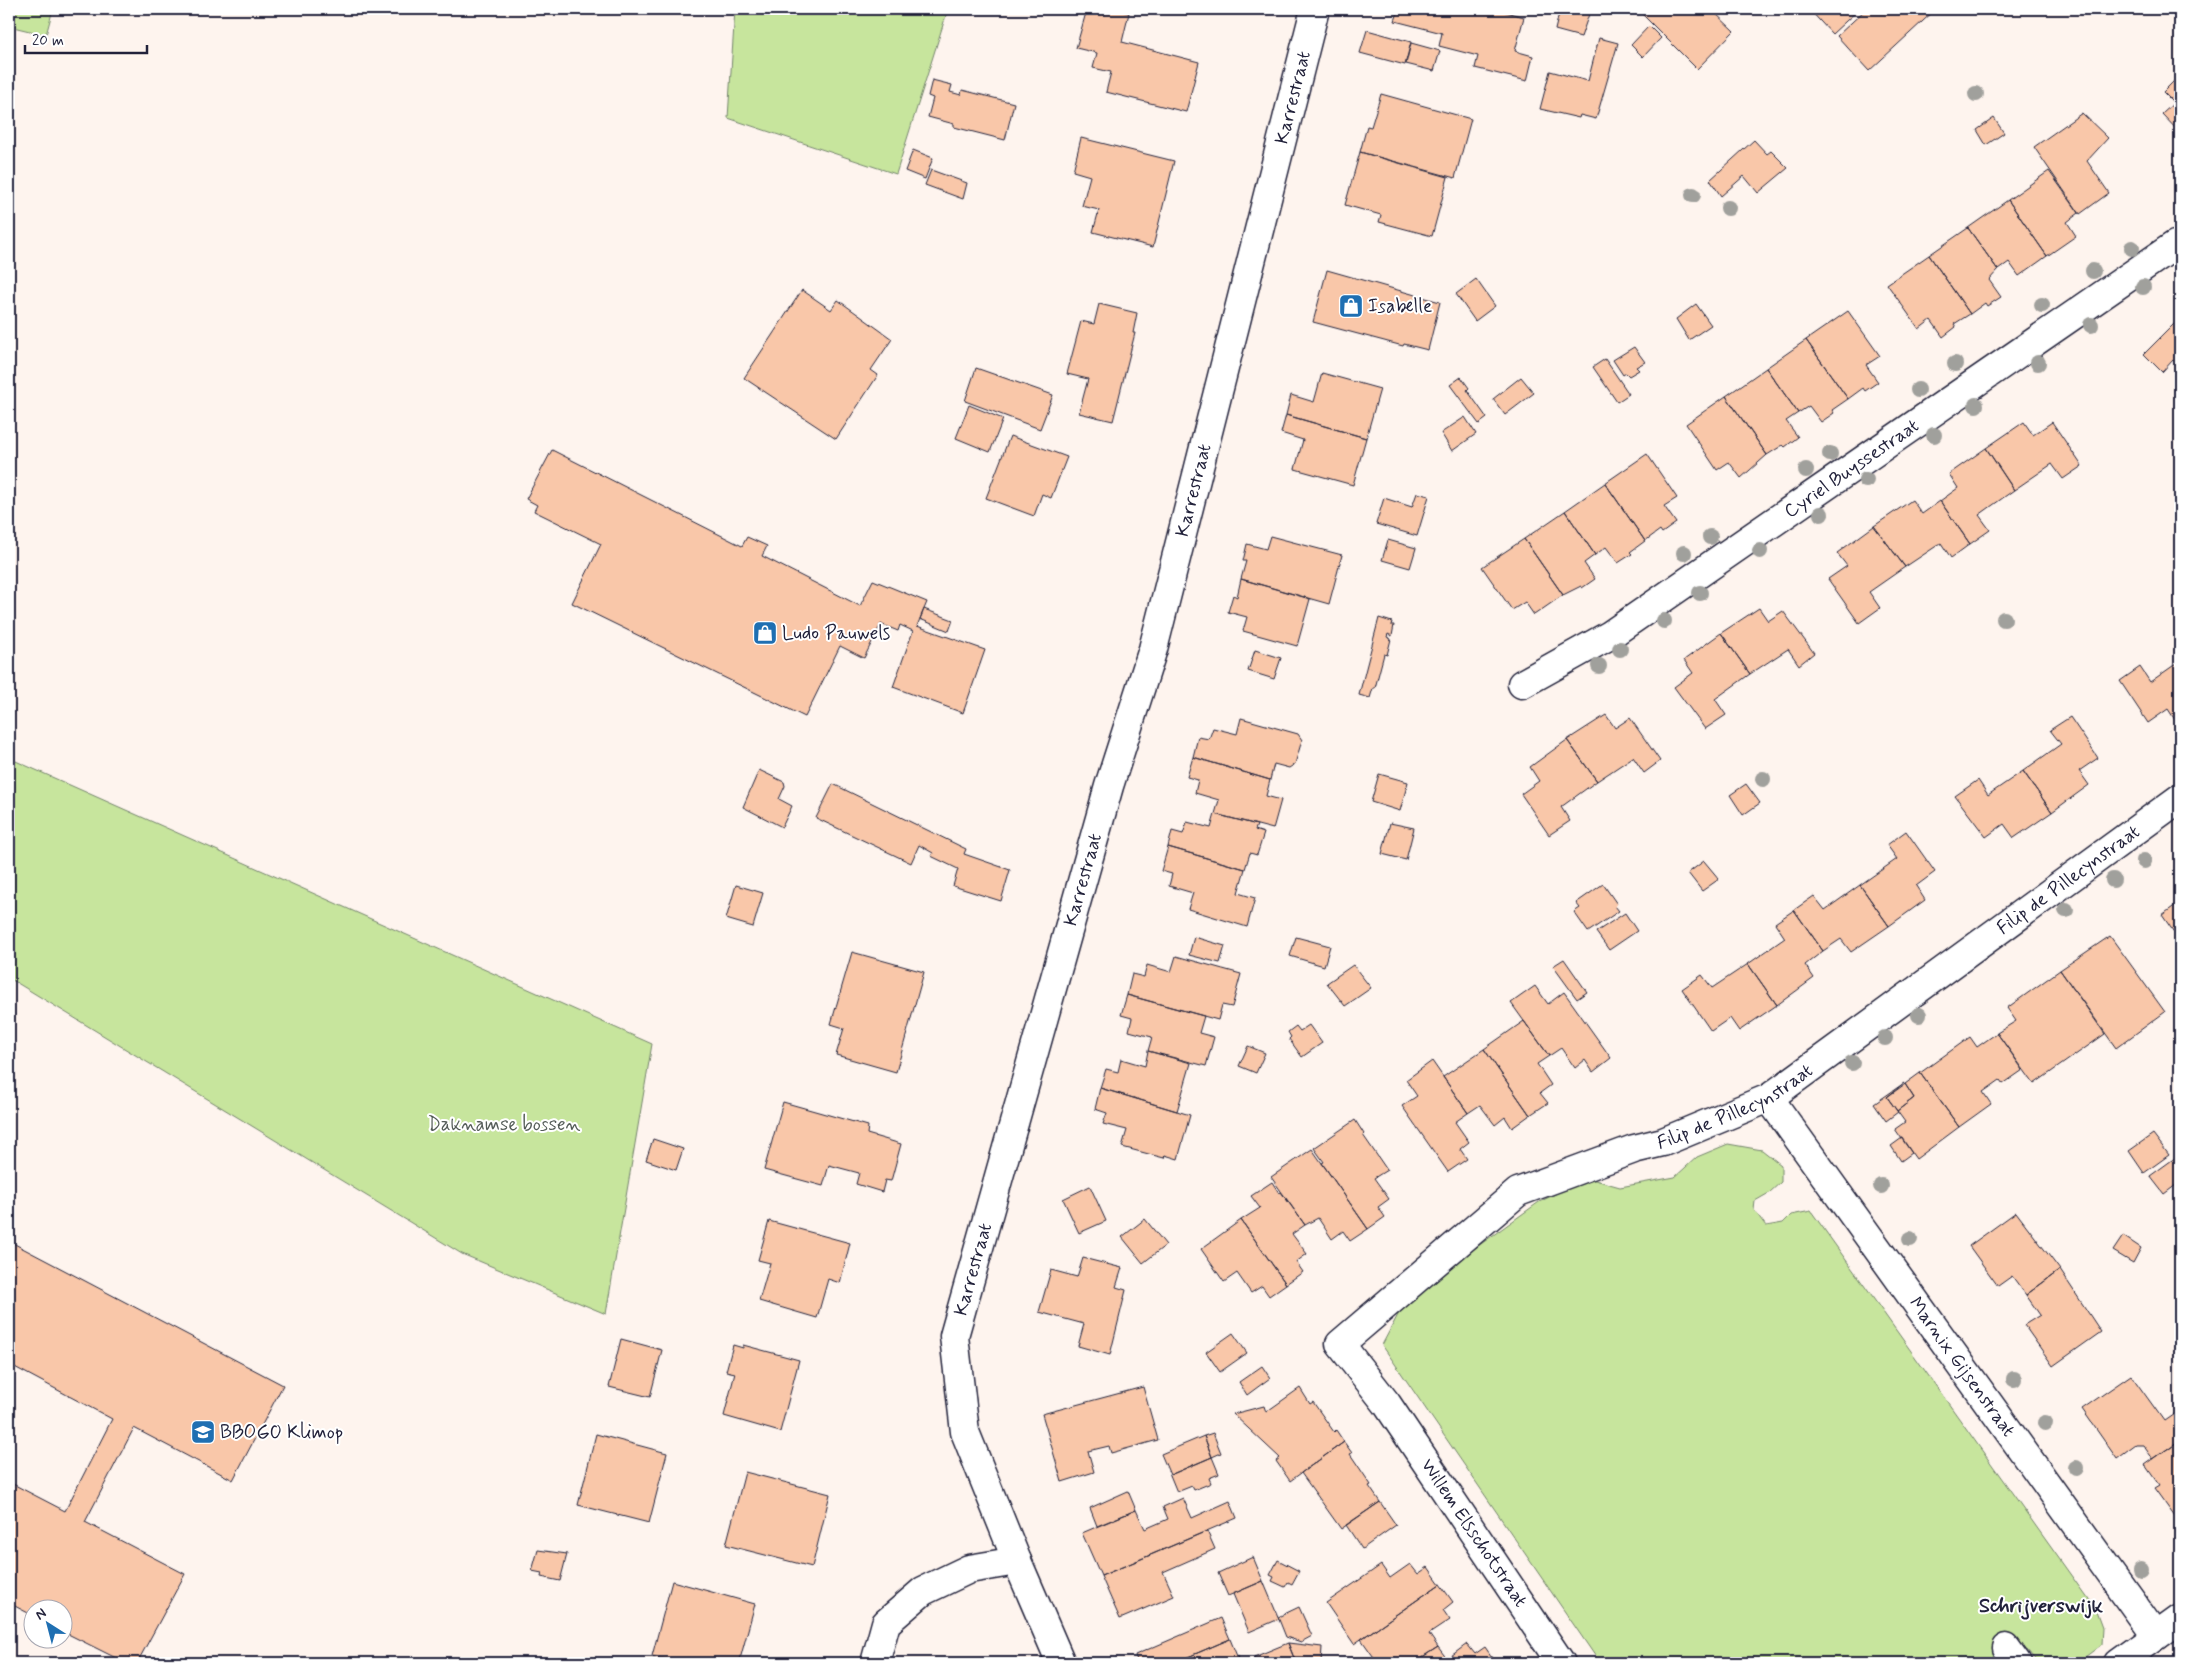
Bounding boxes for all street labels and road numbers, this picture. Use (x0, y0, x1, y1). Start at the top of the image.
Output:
street label: Karrestraat (1269, 48, 1316, 147)
street label: Cyriel Buyssestraat (1779, 413, 1924, 524)
street label: Karrestraat (1169, 441, 1217, 539)
street label: Filip de Pillecynstraat (1992, 819, 2145, 940)
street label: Karrestraat (1058, 830, 1108, 929)
street label: Filip de Pillecynstraat (1655, 1058, 1818, 1155)
street label: Karrestraat (948, 1220, 998, 1319)
street label: Marnix Gijsenstraat (1904, 1292, 2021, 1442)
street label: Willem Elsschotstraat (1415, 1454, 1533, 1612)

